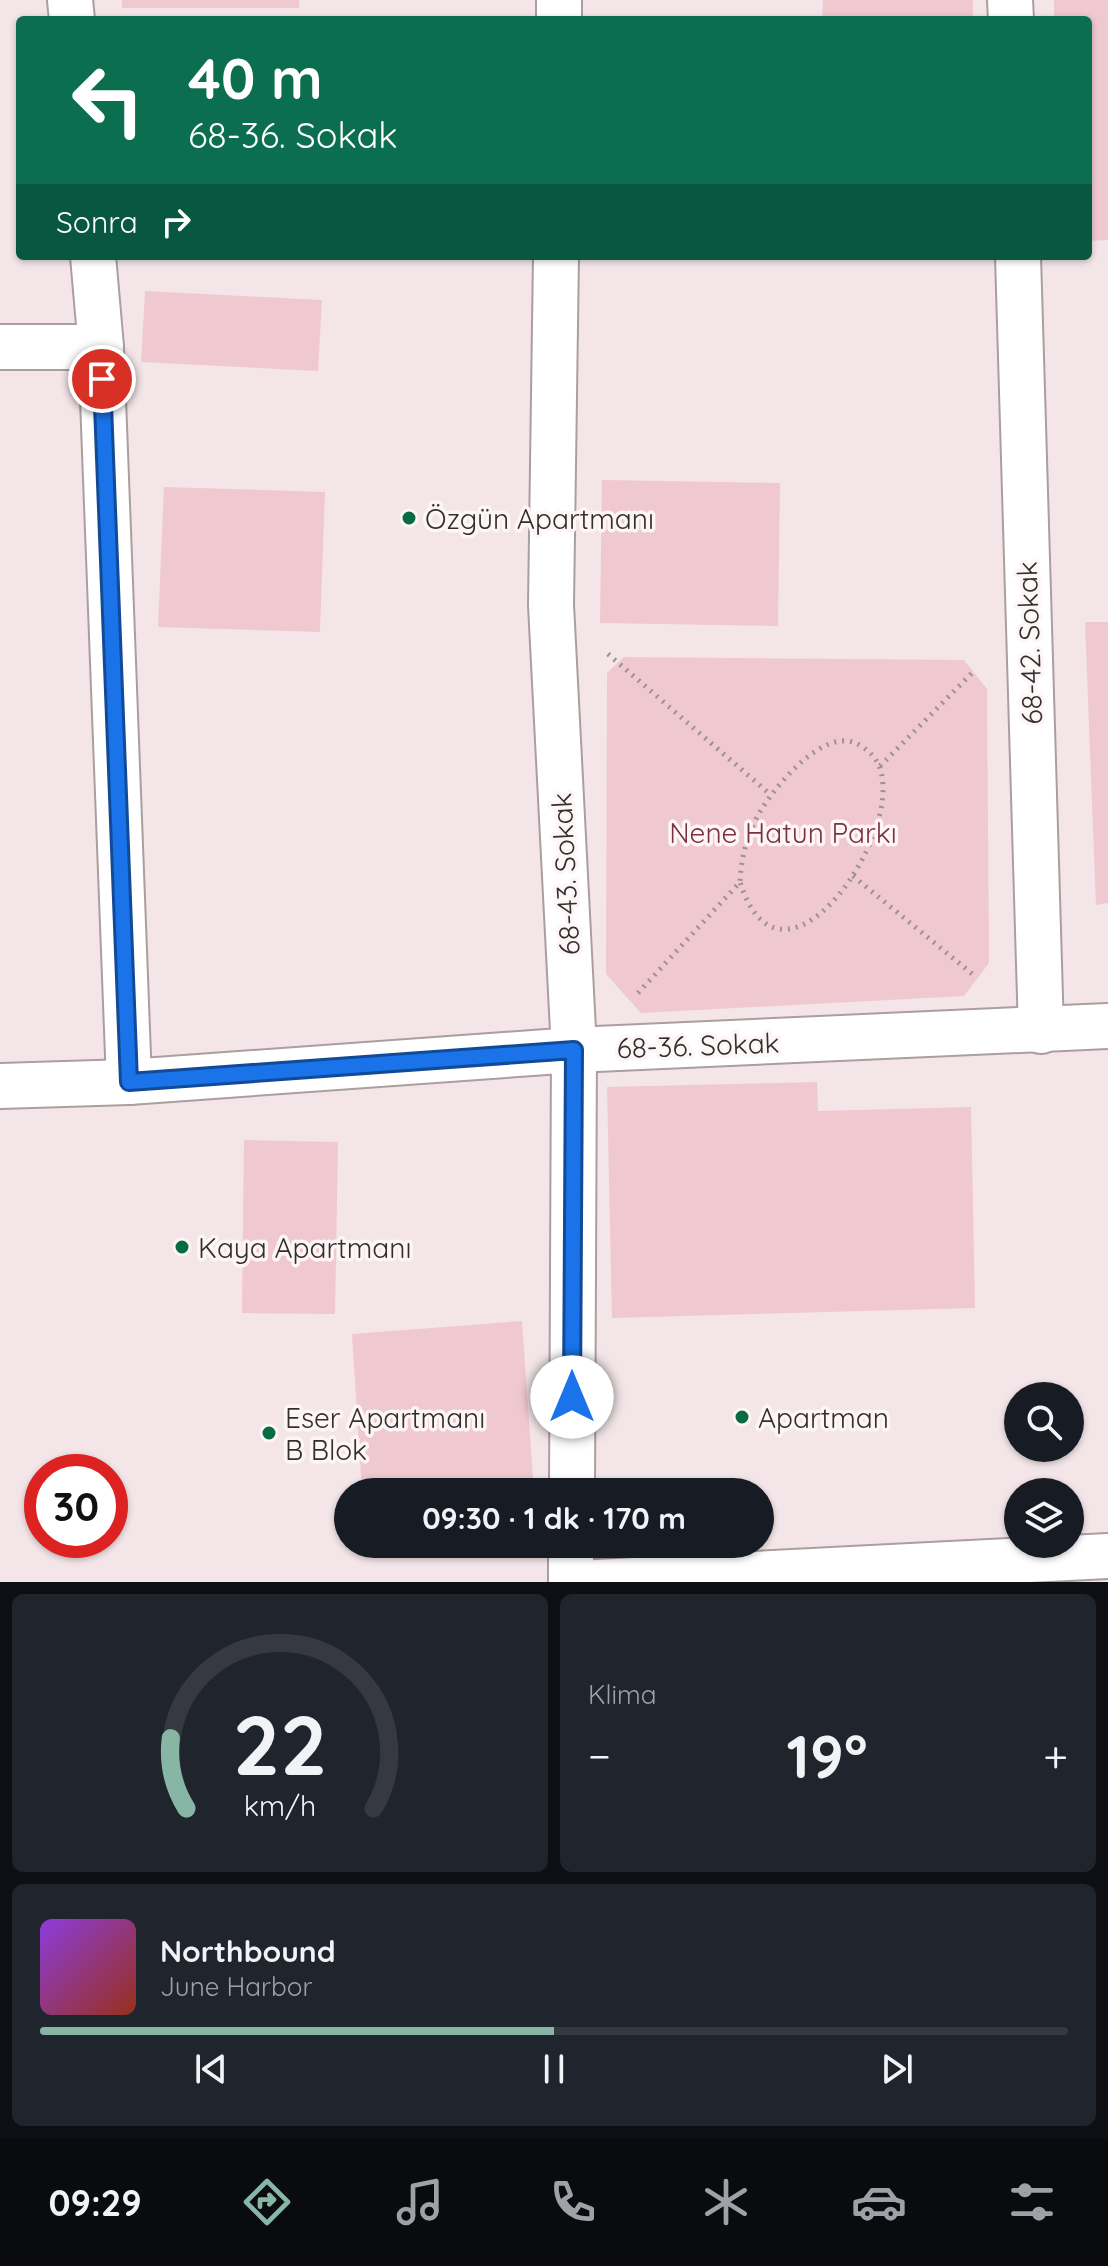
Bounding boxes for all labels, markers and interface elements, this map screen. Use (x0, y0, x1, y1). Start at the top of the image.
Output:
text: 40 m (188, 43, 323, 113)
icon: left (56, 48, 160, 152)
text: 68-36. Sokak (188, 112, 398, 157)
icon: right (154, 200, 198, 244)
text: Sonra (56, 203, 138, 241)
pin (68, 345, 136, 413)
icon: arrive (80, 357, 124, 401)
place label: Özgün Apartmanı (425, 501, 654, 536)
marker: Özgün Apartmanı (400, 509, 418, 527)
street label: 68-42. Sokak (1009, 561, 1049, 725)
street label: 68-43. Sokak (543, 792, 587, 956)
park label: Nene Hatun Parkı (669, 815, 897, 850)
street label: 68-36. Sokak (616, 1025, 780, 1065)
place label: Kaya Apartmanı (198, 1230, 411, 1265)
marker: Kaya Apartmanı (173, 1238, 191, 1256)
position arrow (530, 1355, 614, 1439)
map controls (1004, 1382, 1084, 1558)
button: search (1004, 1382, 1084, 1462)
place label: Eser Apartmanı B Blok (285, 1400, 485, 1467)
place label: Apartman (758, 1400, 889, 1435)
marker: Apartman (733, 1408, 751, 1426)
marker: Eser Apartmanı B Blok (260, 1424, 278, 1442)
speed limit sign: 30 (24, 1454, 128, 1558)
button: layers (1004, 1478, 1084, 1558)
text: 09:30 · 1 dk · 170 m (422, 1499, 686, 1537)
text: Klima (588, 1678, 657, 1711)
text: 22 (233, 1692, 327, 1796)
text: 19° (787, 1718, 868, 1793)
text: − (588, 1728, 611, 1783)
text: + (1043, 1728, 1068, 1783)
text: km/h (244, 1787, 316, 1823)
text: Northbound (160, 1932, 336, 1970)
text: June Harbor (160, 1970, 312, 2003)
icon: previous (189, 2047, 233, 2091)
icon: pause (532, 2047, 576, 2091)
icon: next (875, 2047, 919, 2091)
icon: directions (239, 2174, 295, 2230)
icon: music (392, 2174, 448, 2230)
icon: phone (545, 2174, 601, 2230)
icon: climate (698, 2174, 754, 2230)
icon: car (851, 2174, 907, 2230)
icon: filters (1004, 2174, 1060, 2230)
text: 09:29 (48, 2180, 142, 2225)

